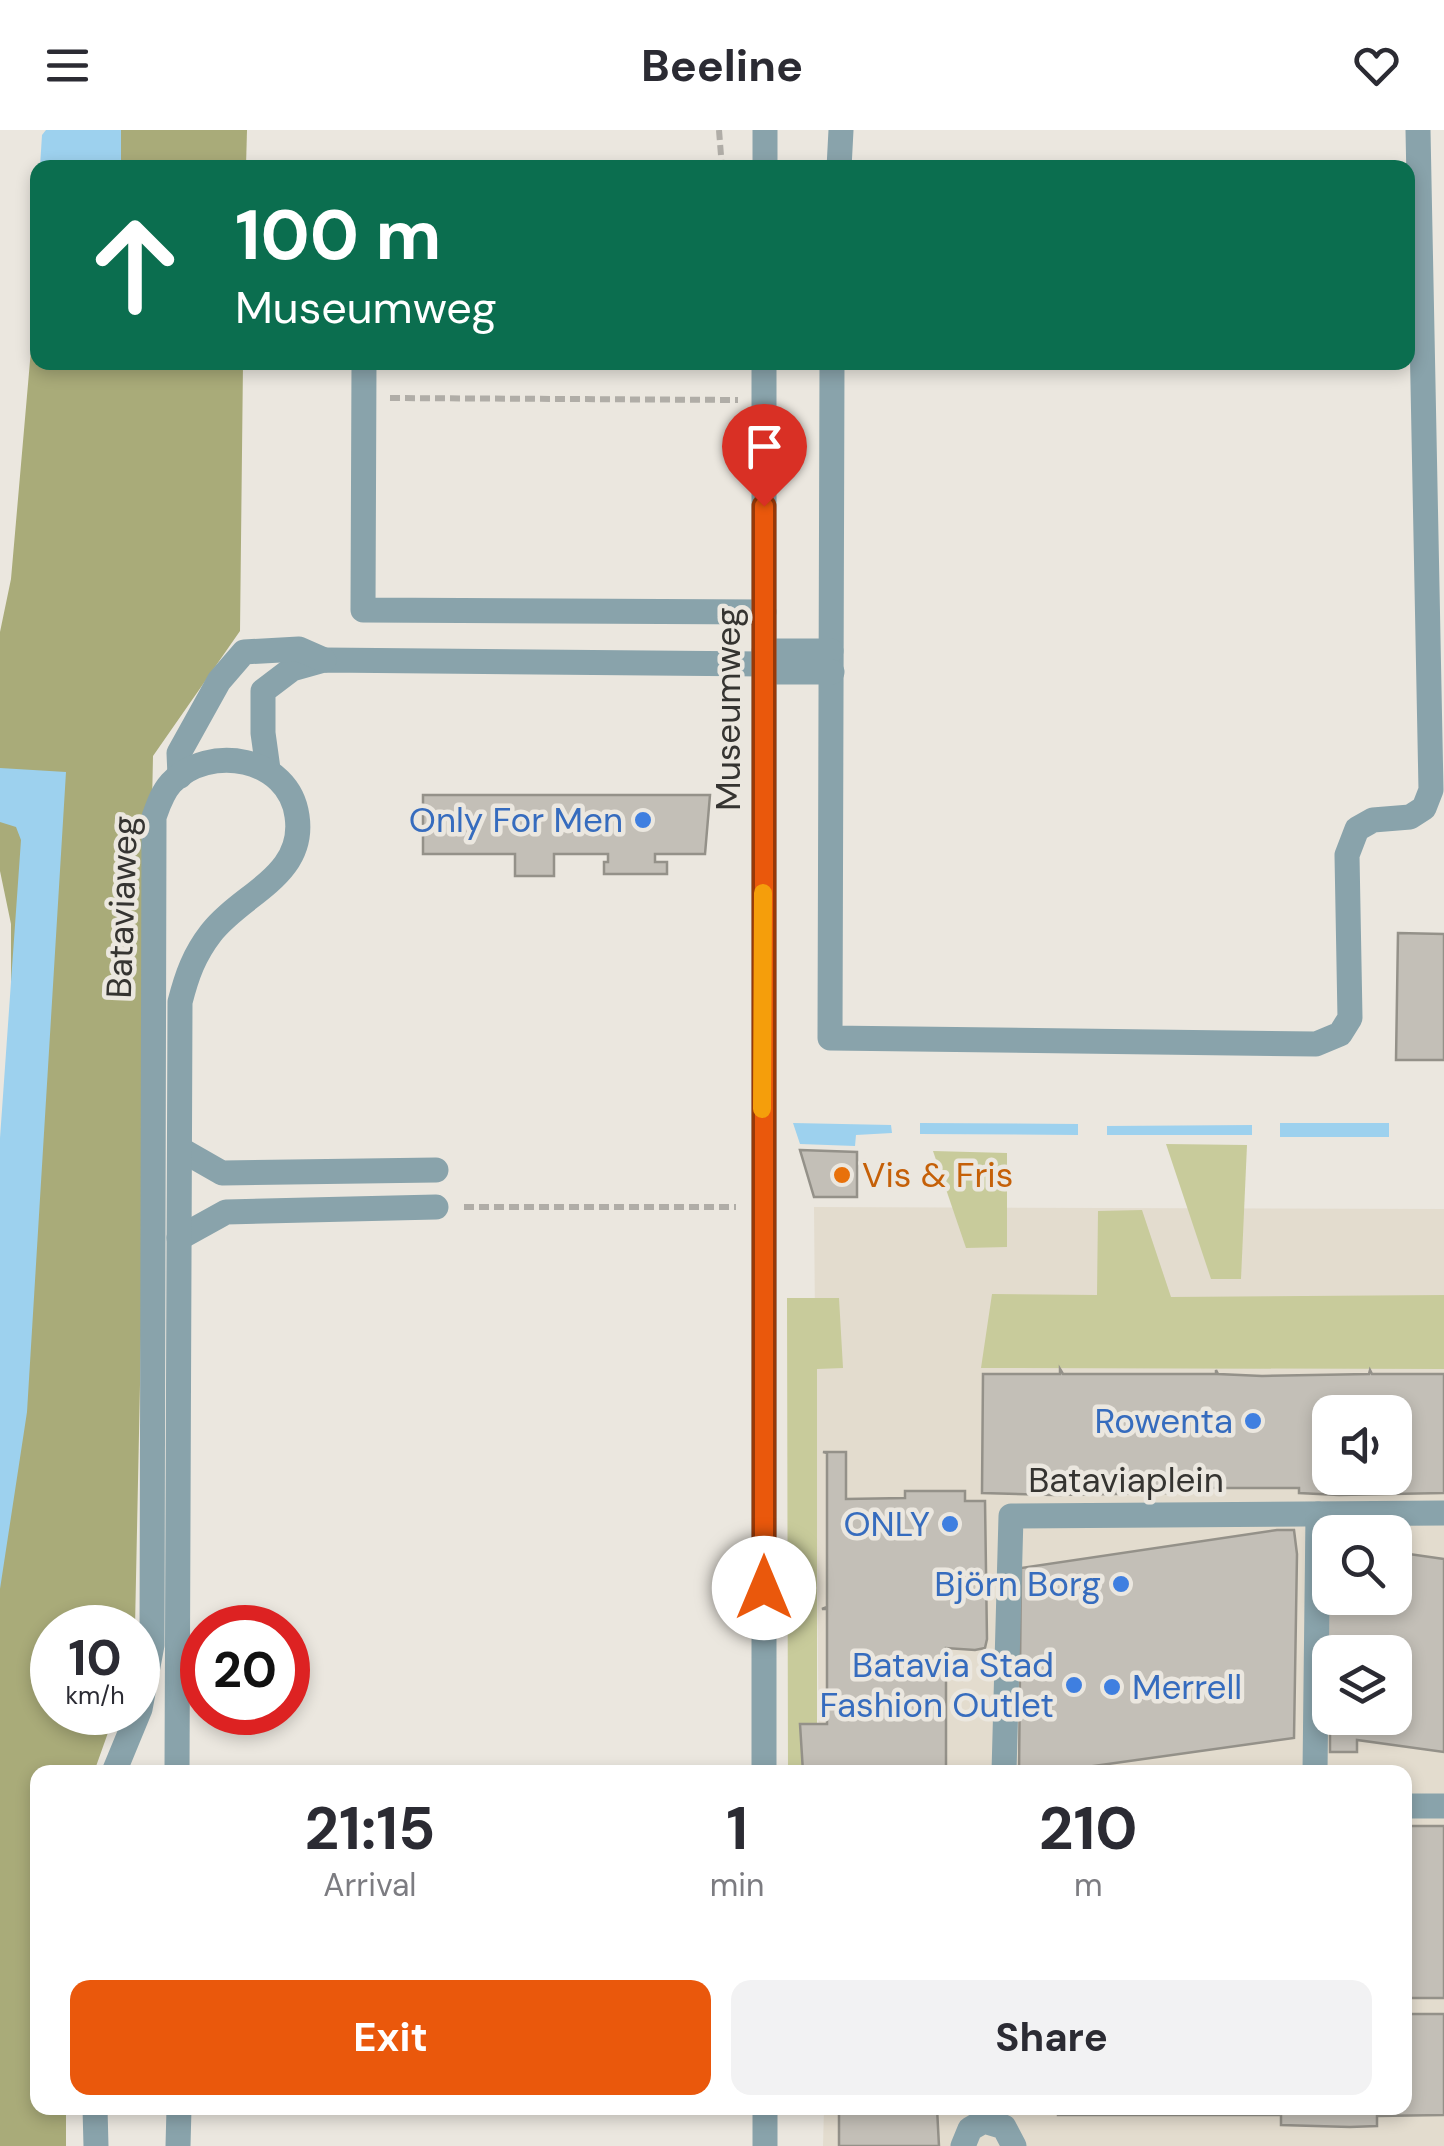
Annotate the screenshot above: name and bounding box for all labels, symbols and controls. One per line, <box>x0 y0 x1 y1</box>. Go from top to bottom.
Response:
text: Beeline <box>641 36 803 95</box>
icon: menu <box>40 38 95 93</box>
icon: heart <box>1349 38 1404 93</box>
text: 100 m <box>235 190 441 281</box>
icon: ahead <box>70 200 200 330</box>
text: Museumweg <box>235 278 497 337</box>
pin <box>722 404 807 507</box>
icon: arrive <box>737 419 792 474</box>
street label: Museumweg <box>705 607 751 811</box>
place label: Only For Men <box>409 797 623 843</box>
marker: Only For Men <box>632 809 654 831</box>
street label: Bataviaweg <box>96 815 148 999</box>
place label: Vis & Fris <box>862 1152 1013 1198</box>
marker: Vis & Fris <box>831 1164 853 1186</box>
map controls <box>1312 1395 1412 1735</box>
button: sound <box>1312 1395 1412 1495</box>
place label: Rowenta <box>1094 1398 1233 1444</box>
marker: Rowenta <box>1242 1410 1264 1432</box>
street label: Bataviaplein <box>1028 1457 1224 1503</box>
place label: ONLY <box>843 1501 930 1547</box>
marker: ONLY <box>939 1513 961 1535</box>
button: search <box>1312 1515 1412 1615</box>
position arrow <box>712 1536 816 1640</box>
place label: Björn Borg <box>934 1561 1101 1607</box>
marker: Björn Borg <box>1110 1573 1132 1595</box>
speed limit sign: 20 <box>180 1605 310 1735</box>
text: 10 <box>68 1625 122 1691</box>
button: layers <box>1312 1635 1412 1735</box>
place label: Batavia Stad Fashion Outlet <box>819 1642 1054 1728</box>
place label: Merrell <box>1132 1664 1242 1710</box>
marker: Batavia Stad Fashion Outlet <box>1063 1674 1085 1696</box>
marker: Merrell <box>1101 1676 1123 1698</box>
text: km/h <box>65 1679 125 1712</box>
text: 21:15 <box>304 1789 435 1868</box>
text: 1 <box>726 1789 748 1868</box>
text: 210 <box>1039 1789 1138 1868</box>
text: Arrival <box>323 1864 417 1906</box>
text: min <box>710 1864 764 1906</box>
text: m <box>1074 1864 1102 1906</box>
button: Exit <box>70 1980 711 2095</box>
button: Share <box>731 1980 1372 2095</box>

